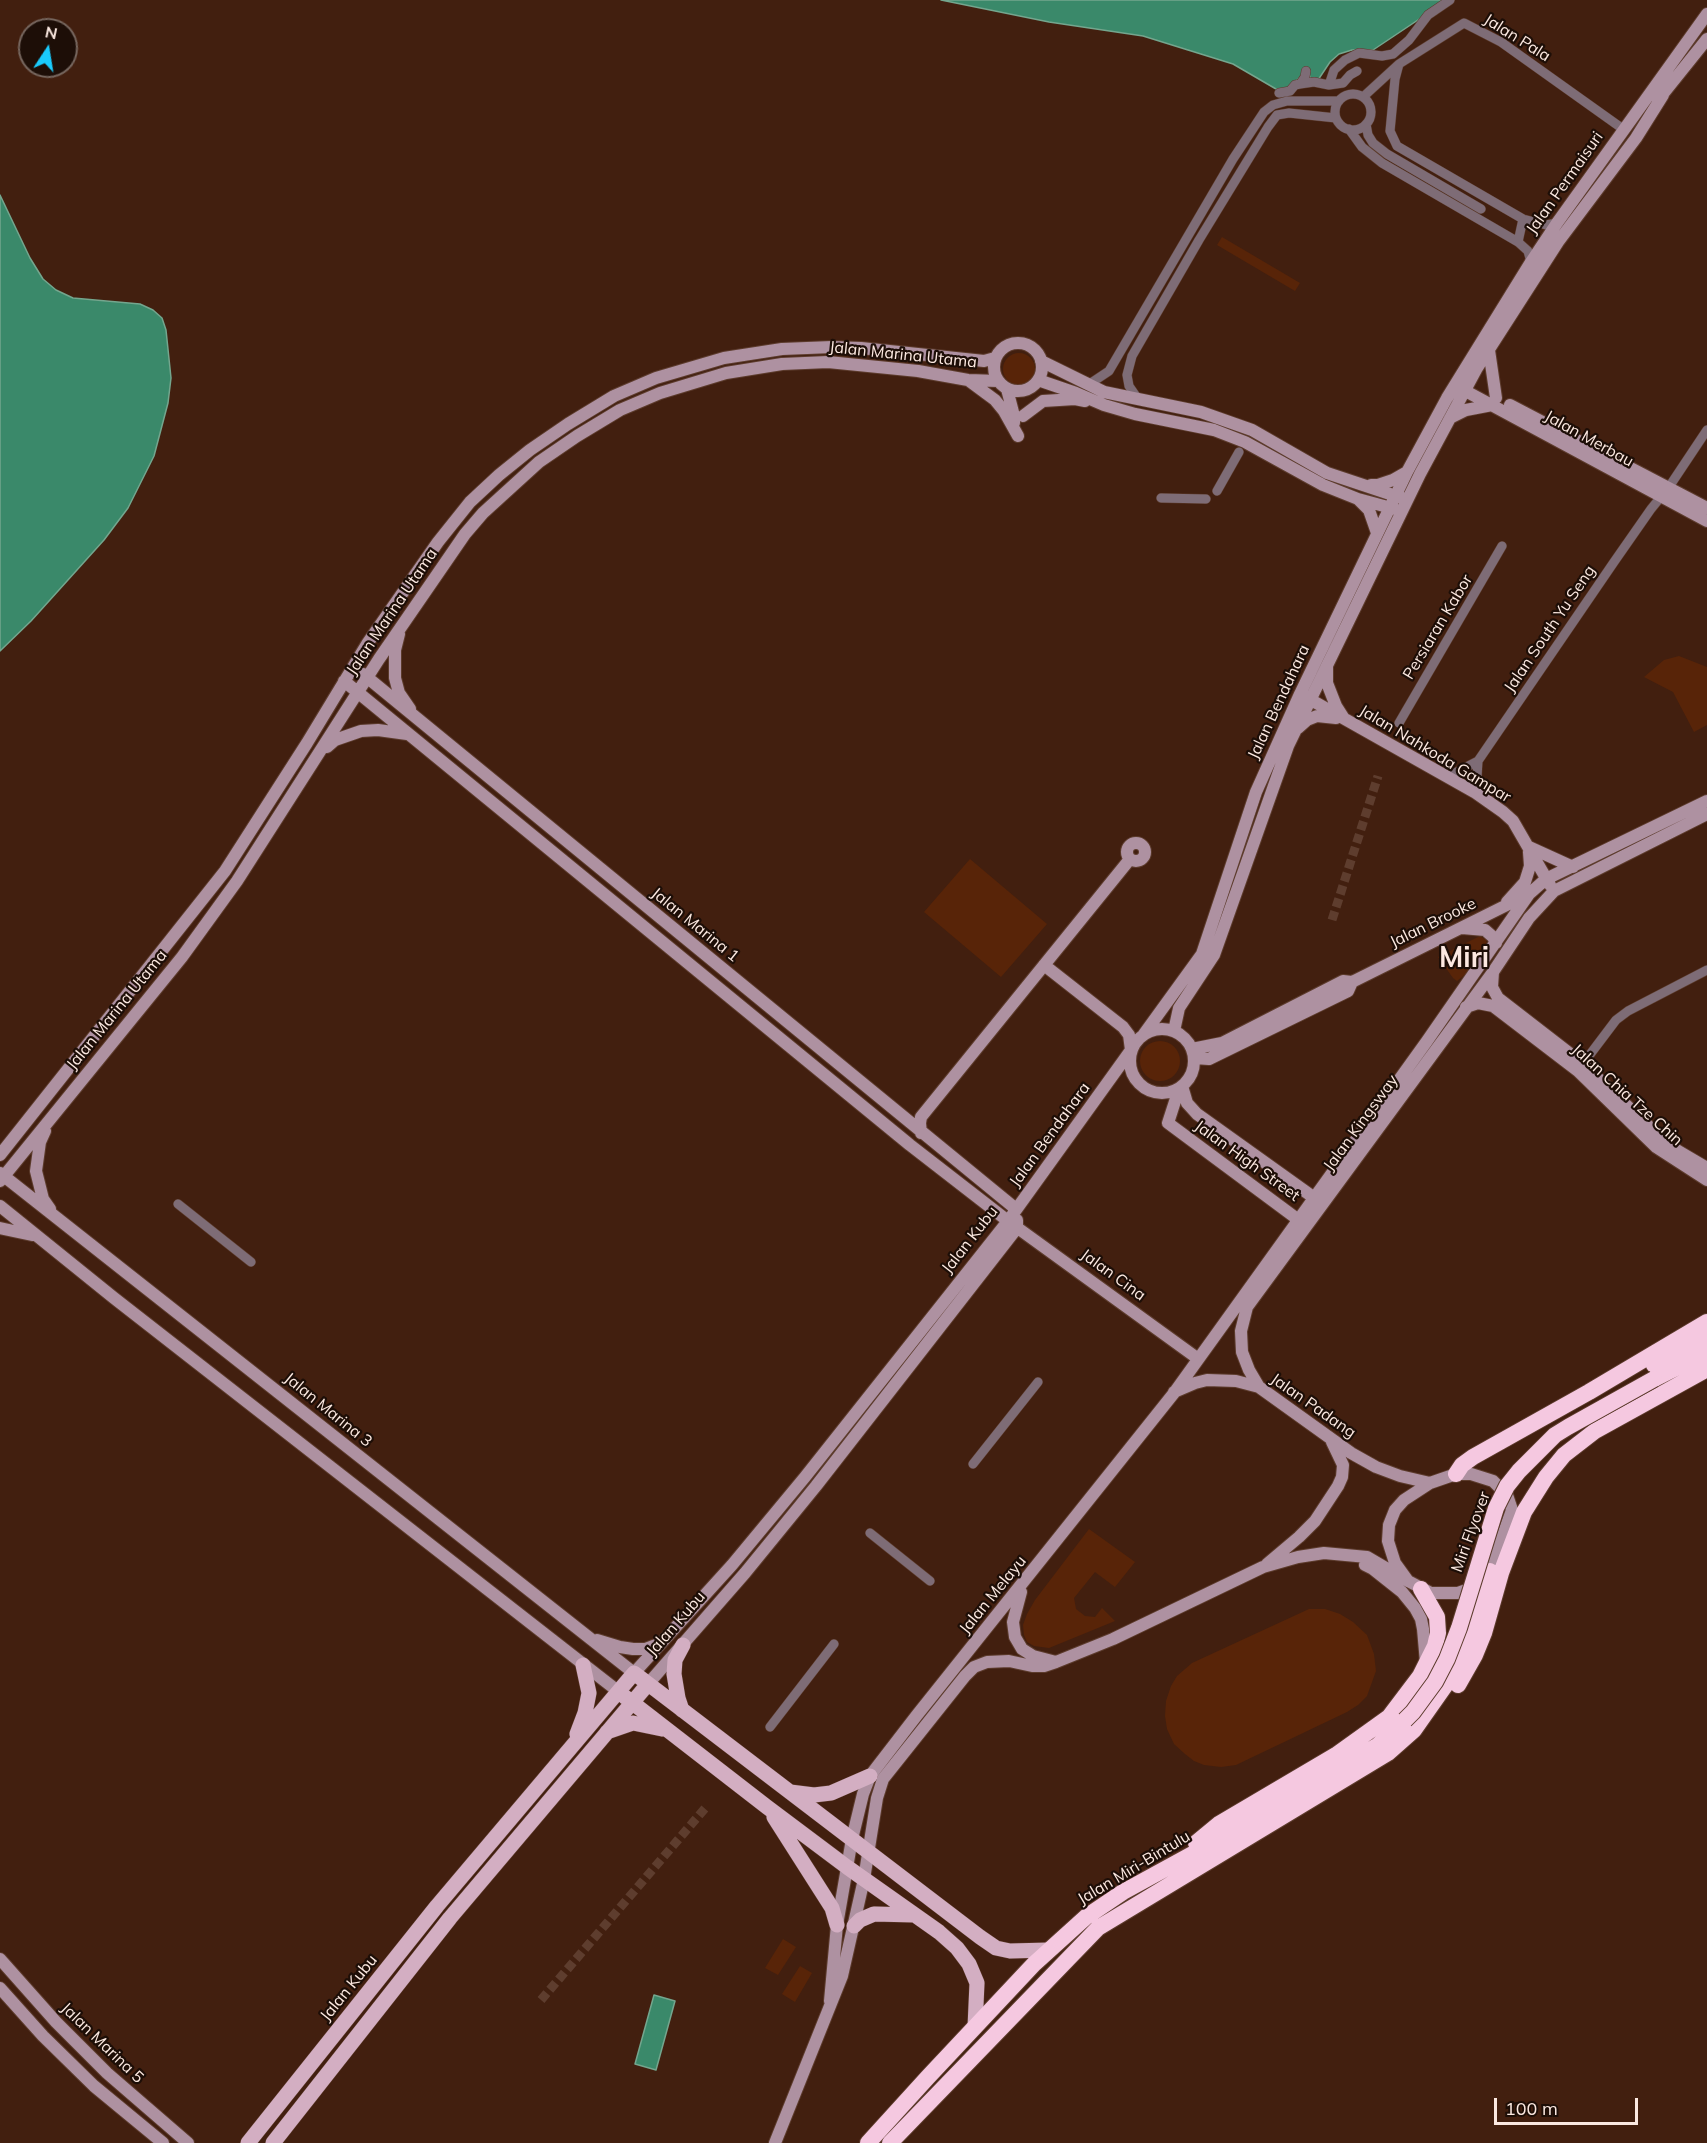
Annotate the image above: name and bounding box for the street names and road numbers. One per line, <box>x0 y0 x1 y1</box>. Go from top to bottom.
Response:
street label: Jalan Pala <box>1480 10 1554 66</box>
street label: Jalan Permaisuri <box>1523 128 1607 238</box>
street label: Jalan Marina Utama <box>828 338 978 372</box>
street label: Jalan Merbau <box>1541 407 1637 471</box>
street label: Jalan Marina Utama <box>343 545 441 679</box>
street label: Jalan South Yu Seng <box>1500 562 1600 696</box>
street label: Persiaran Kabor <box>1399 571 1477 683</box>
street label: Jalan Bendahara <box>1244 642 1314 762</box>
street label: Jalan Nahkoda Gampar <box>1356 701 1514 807</box>
street label: Jalan Marina 1 <box>647 884 743 966</box>
street label: Jalan Brooke <box>1387 894 1479 952</box>
street label: Jalan Marina Utama <box>63 946 171 1074</box>
street label: Jalan Chia Tze Chin <box>1568 1040 1686 1150</box>
street label: Jalan Kingsway <box>1320 1071 1402 1175</box>
street label: Jalan Bendahara <box>1006 1079 1094 1191</box>
street label: Jalan High Street <box>1191 1116 1303 1206</box>
street label: Jalan Kubu <box>938 1203 1002 1277</box>
street label: Jalan Cina <box>1077 1245 1149 1305</box>
street label: Jalan Marina 3 <box>280 1369 376 1451</box>
street label: Jalan Padang <box>1267 1370 1359 1442</box>
street label: Miri Flyover <box>1448 1489 1494 1575</box>
street label: Jalan Melayu <box>956 1552 1030 1638</box>
street label: Jalan Kubu <box>643 1588 709 1660</box>
street label: Jalan Miri-Bintulu <box>1074 1827 1194 1909</box>
street label: Jalan Kubu <box>316 1951 382 2025</box>
street label: Jalan Marina 5 <box>57 1999 147 2087</box>

